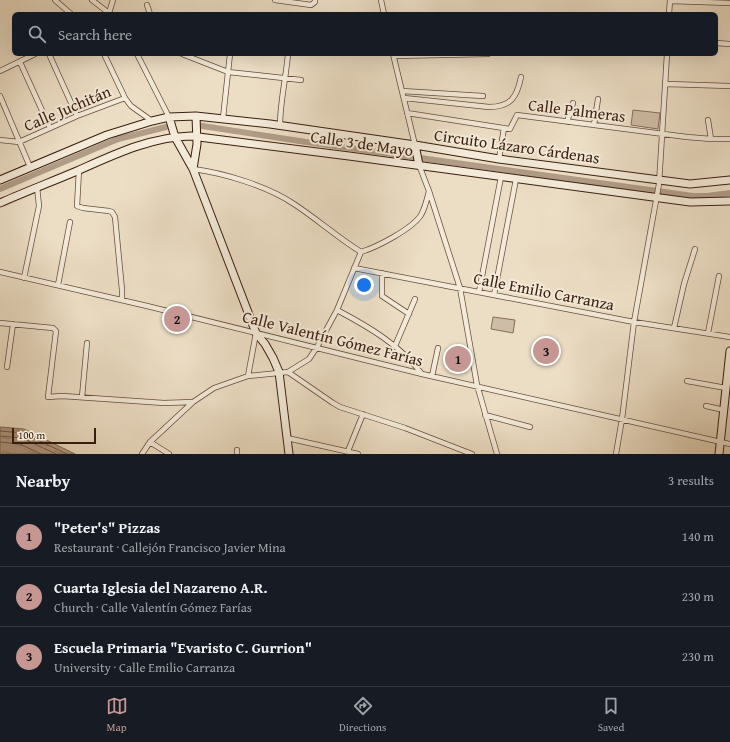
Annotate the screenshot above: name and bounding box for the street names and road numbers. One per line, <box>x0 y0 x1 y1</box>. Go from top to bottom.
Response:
street label: Calle Juchitán <box>20 79 114 137</box>
street label: Calle Palmeras <box>527 92 627 128</box>
street label: Circuito Lázaro Cárdenas <box>433 123 601 169</box>
street label: Calle 3 de Mayo <box>309 124 415 162</box>
street label: Calle Emilio Carranza <box>472 266 617 317</box>
street label: Calle Valentín Gómez Farías <box>240 304 426 372</box>

